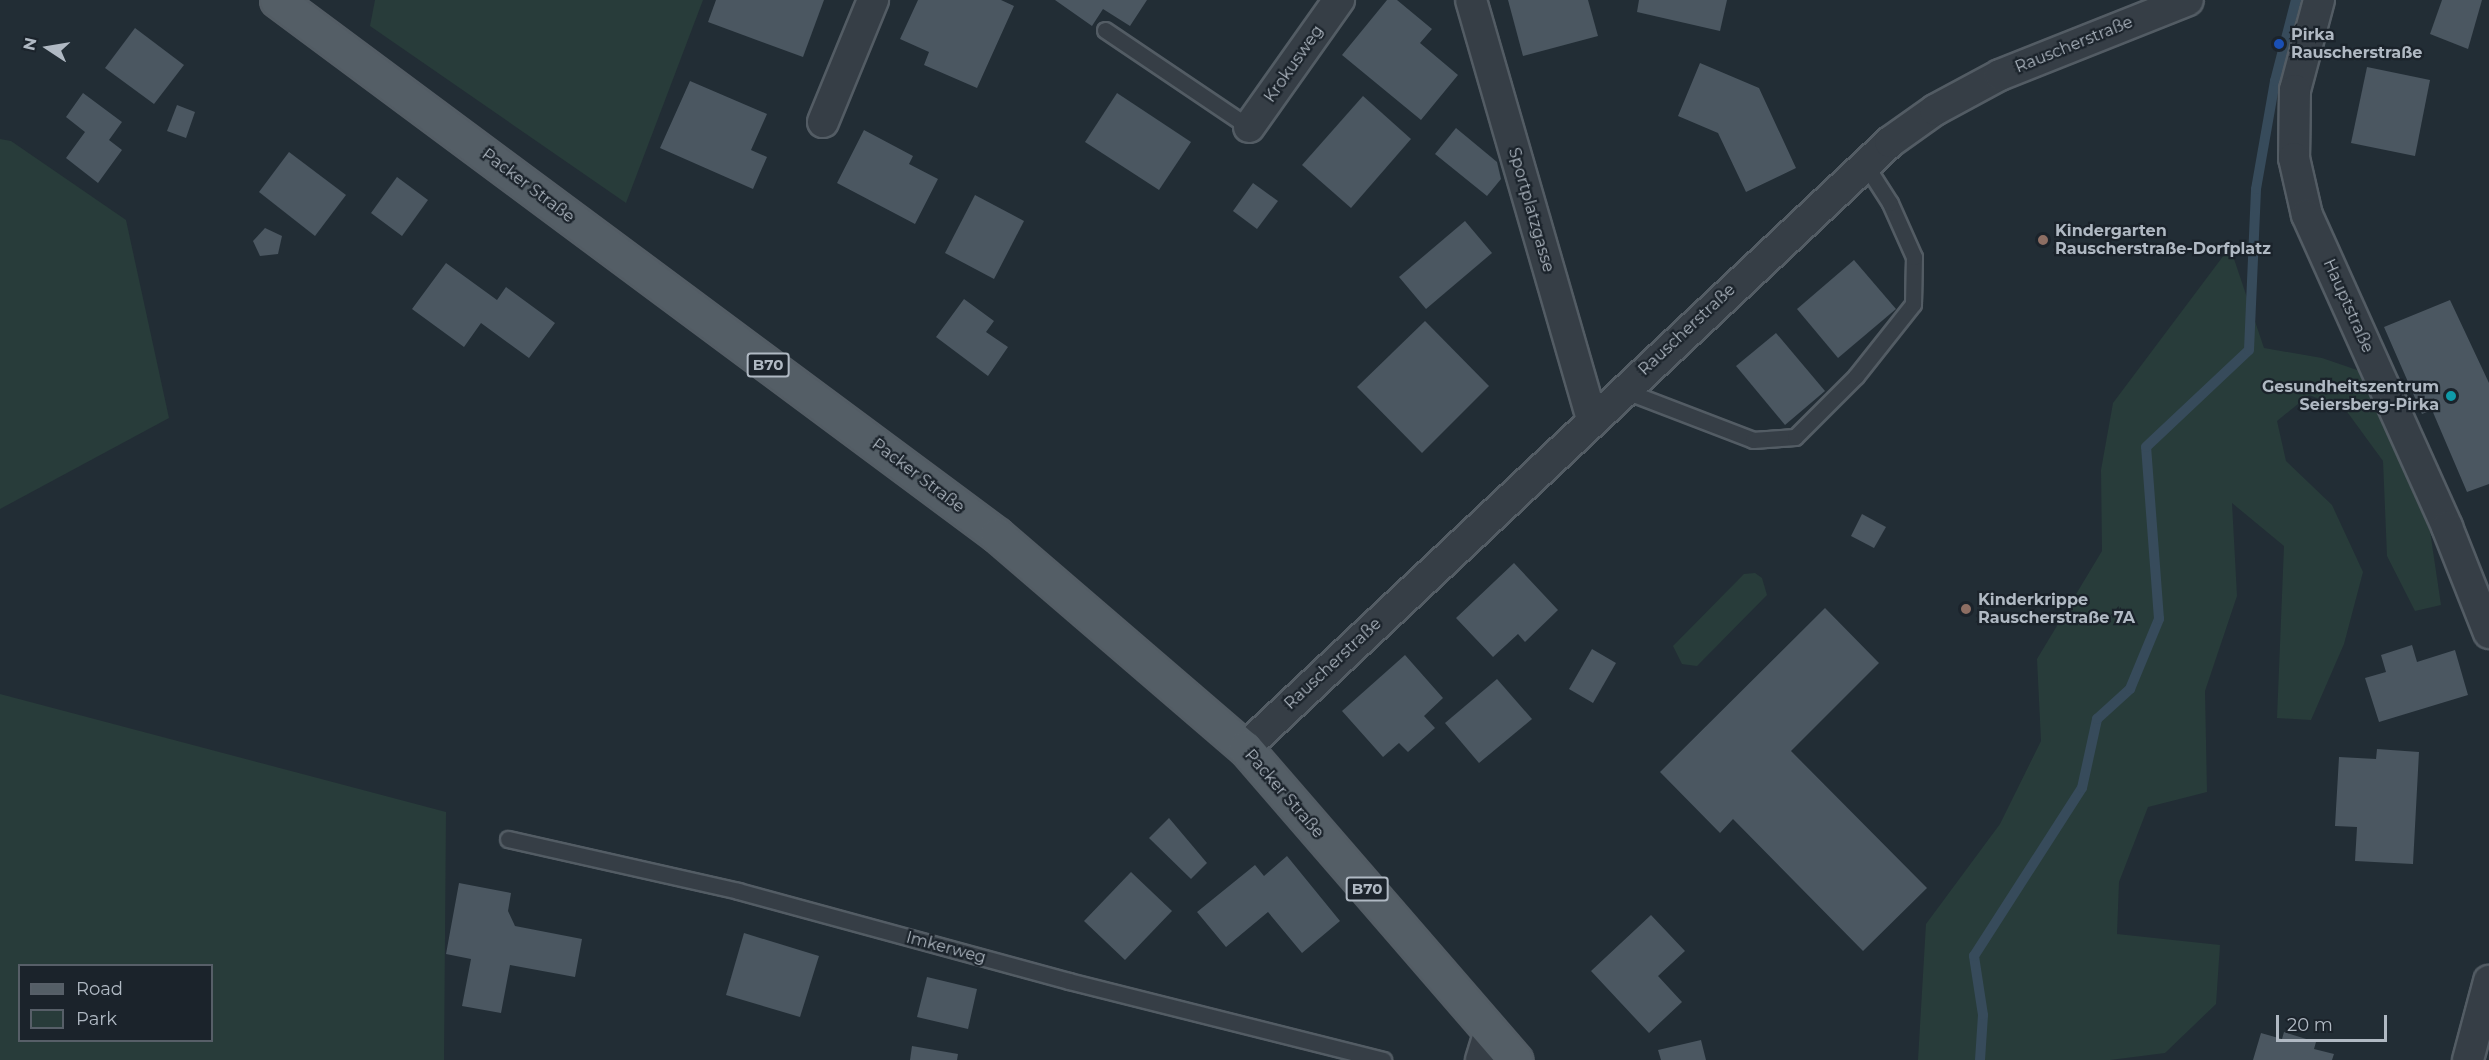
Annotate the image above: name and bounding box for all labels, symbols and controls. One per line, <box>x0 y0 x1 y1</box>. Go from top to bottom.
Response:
street label: Rauscherstraße <box>2012 13 2136 77</box>
north arrow <box>18 18 78 78</box>
street label: Krokusweg <box>1260 22 1328 106</box>
place label: Pirka Rauscherstraße <box>2291 25 2422 63</box>
text: N <box>19 36 41 52</box>
marker: Pirka Rauscherstraße <box>2272 37 2286 51</box>
street label: Packer Straße <box>478 145 578 227</box>
street label: Sportplatzgasse <box>1504 146 1558 274</box>
place label: Kindergarten Rauscherstraße-Dorfplatz <box>2055 221 2271 259</box>
marker: Kindergarten Rauscherstraße-Dorfplatz <box>2036 233 2050 247</box>
street label: Hauptstraße <box>2319 256 2377 356</box>
street label: Rauscherstraße <box>1635 280 1739 380</box>
road number: B70 <box>746 353 790 377</box>
place label: Gesundheitszentrum Seiersberg-Pirka <box>2262 377 2439 415</box>
marker: Gesundheitszentrum Seiersberg-Pirka <box>2444 389 2458 403</box>
street label: Packer Straße <box>868 435 968 517</box>
place label: Kinderkrippe Rauscherstraße 7A <box>1978 590 2135 628</box>
marker: Kinderkrippe Rauscherstraße 7A <box>1959 602 1973 616</box>
street label: Rauscherstraße <box>1281 614 1385 714</box>
street label: Packer Straße <box>1240 746 1328 842</box>
road number: B70 <box>1344 877 1390 901</box>
street label: Imkerweg <box>904 928 988 968</box>
legend <box>18 964 213 1042</box>
text: Road <box>76 978 123 1000</box>
scale bar <box>2279 1003 2390 1041</box>
text: Park <box>76 1008 117 1030</box>
text: 20 m <box>2287 1014 2333 1036</box>

